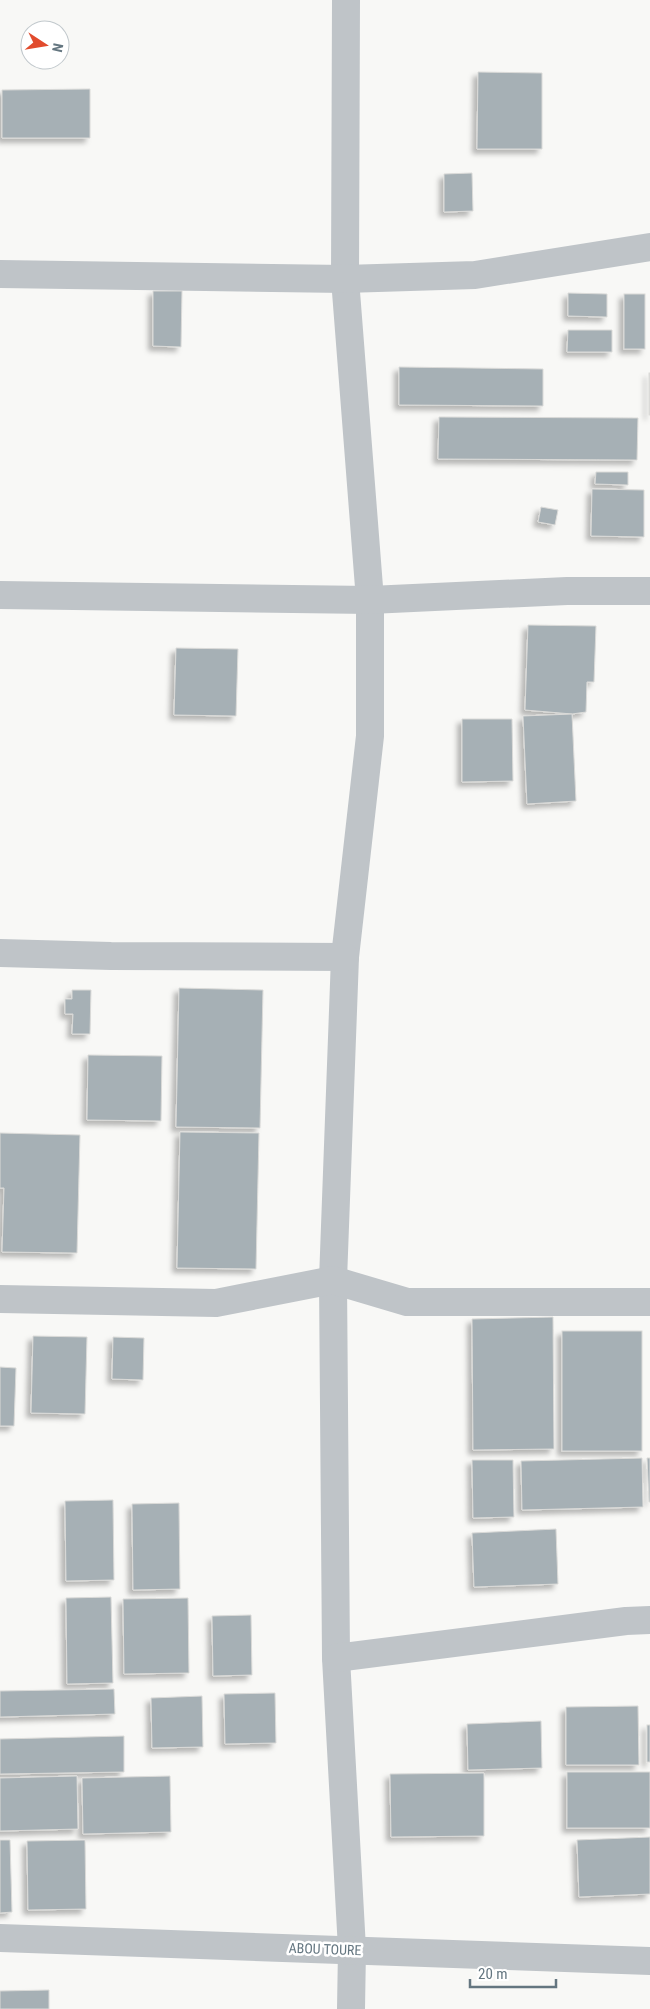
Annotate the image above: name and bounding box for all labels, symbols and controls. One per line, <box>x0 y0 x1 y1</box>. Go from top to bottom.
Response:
north arrow <box>20 20 70 70</box>
text: N <box>49 42 66 54</box>
street label: ABOU TOURE <box>288 1940 362 1958</box>
scale bar <box>470 1956 556 1988</box>
text: 20 m <box>478 1965 508 1983</box>

